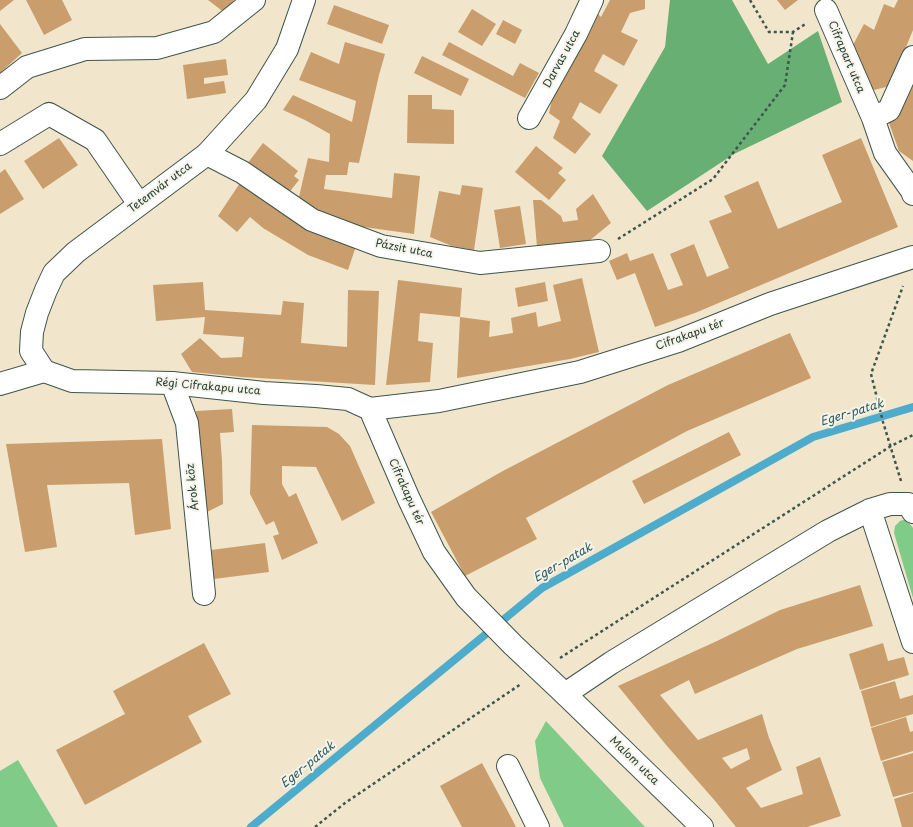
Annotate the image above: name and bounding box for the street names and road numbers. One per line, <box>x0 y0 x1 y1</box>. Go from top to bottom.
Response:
street label: Cifrapart utca <box>825 19 867 95</box>
street label: Darvas utca <box>541 28 583 90</box>
street label: Tetemvár utca <box>126 160 194 216</box>
street label: Pázsit utca <box>374 237 434 261</box>
street label: Cifrakapu tér <box>654 317 726 353</box>
street label: Régi Cifrakapu utca <box>155 376 261 398</box>
street label: Cifrakapu tér <box>385 457 427 527</box>
street label: Árok köz <box>184 463 202 511</box>
street label: Malom utca <box>607 734 661 788</box>

